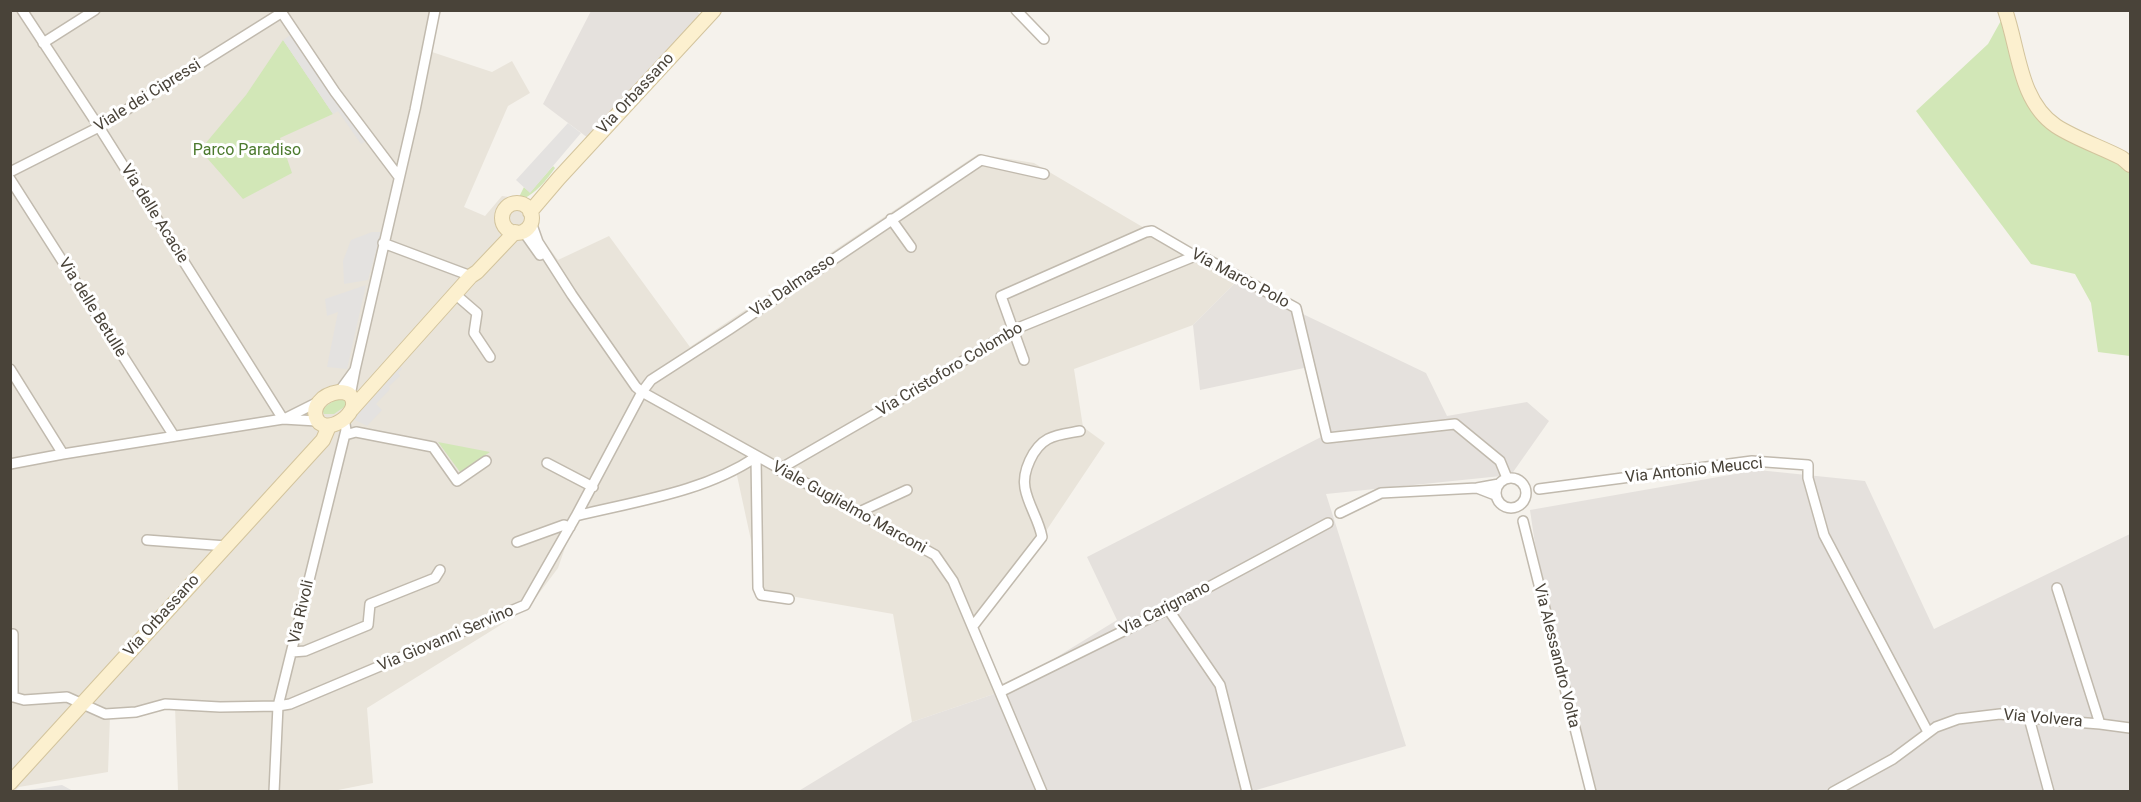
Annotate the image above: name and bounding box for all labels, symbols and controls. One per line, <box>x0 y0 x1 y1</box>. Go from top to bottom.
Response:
street label: Via Orbassano <box>593 49 679 139</box>
street label: Viale dei Cipressi <box>91 56 205 136</box>
park label: Parco Paradiso <box>193 141 301 161</box>
street label: Via delle Acacie <box>116 161 192 267</box>
street label: Via Marco Polo <box>1188 245 1292 313</box>
street label: Via Dalmasso <box>747 251 839 321</box>
street label: Via delle Betulle <box>54 255 130 361</box>
street label: Via Cristoforo Colombo <box>874 319 1026 421</box>
street label: Via Antonio Meucci <box>1624 454 1764 488</box>
street label: Viale Guglielmo Marconi <box>769 458 929 558</box>
street label: Via Orbassano <box>120 571 204 661</box>
street label: Via Rivoli <box>285 578 319 646</box>
street label: Via Carignano <box>1116 578 1214 640</box>
street label: Via Alessandro Volta <box>1529 582 1583 730</box>
street label: Via Giovanni Servino <box>375 602 517 676</box>
street label: Via Volvera <box>2003 706 2083 732</box>

